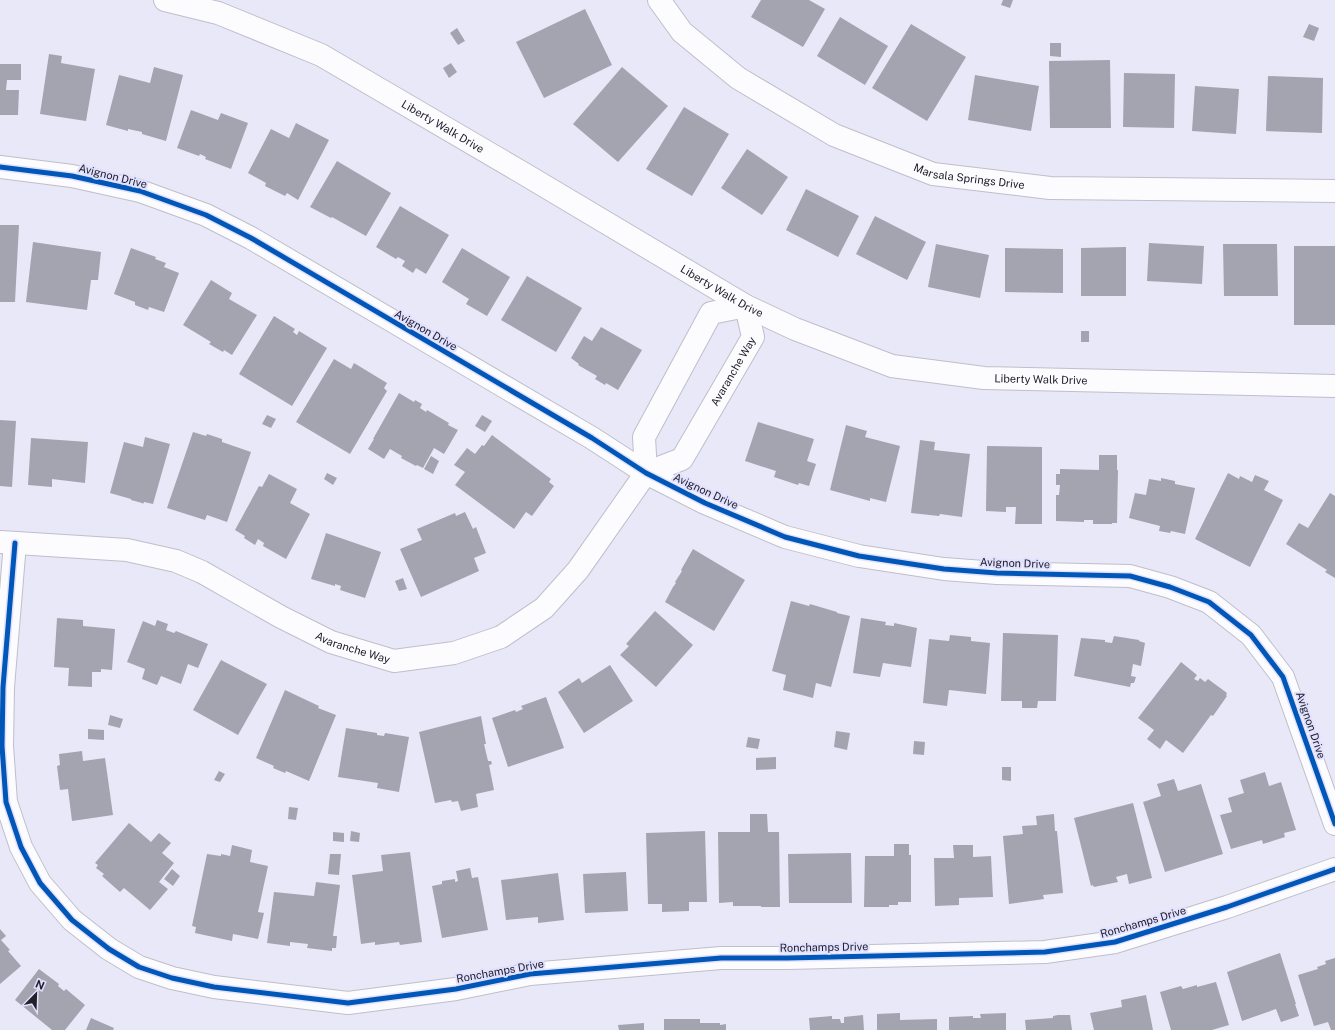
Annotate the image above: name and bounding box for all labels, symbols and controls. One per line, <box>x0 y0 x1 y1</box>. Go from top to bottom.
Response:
street label: Liberty Walk Drive <box>400 98 486 155</box>
street label: Marsala Springs Drive <box>912 161 1025 191</box>
street label: Avignon Drive <box>78 162 148 190</box>
street label: Liberty Walk Drive <box>678 262 765 319</box>
street label: Avignon Drive <box>393 307 459 353</box>
street label: Avaranche Way <box>708 334 758 408</box>
street label: Liberty Walk Drive <box>994 372 1088 386</box>
street label: Avignon Drive <box>672 471 740 511</box>
street label: Avignon Drive <box>980 556 1050 570</box>
street label: Avaranche Way <box>314 629 392 666</box>
street label: Avignon Drive <box>1294 690 1328 760</box>
street label: Ronchamps Drive <box>1099 904 1187 940</box>
street label: Ronchamps Drive <box>780 940 868 954</box>
street label: Ronchamps Drive <box>455 957 545 985</box>
north arrow <box>16 974 56 1014</box>
text: N <box>34 978 46 992</box>

